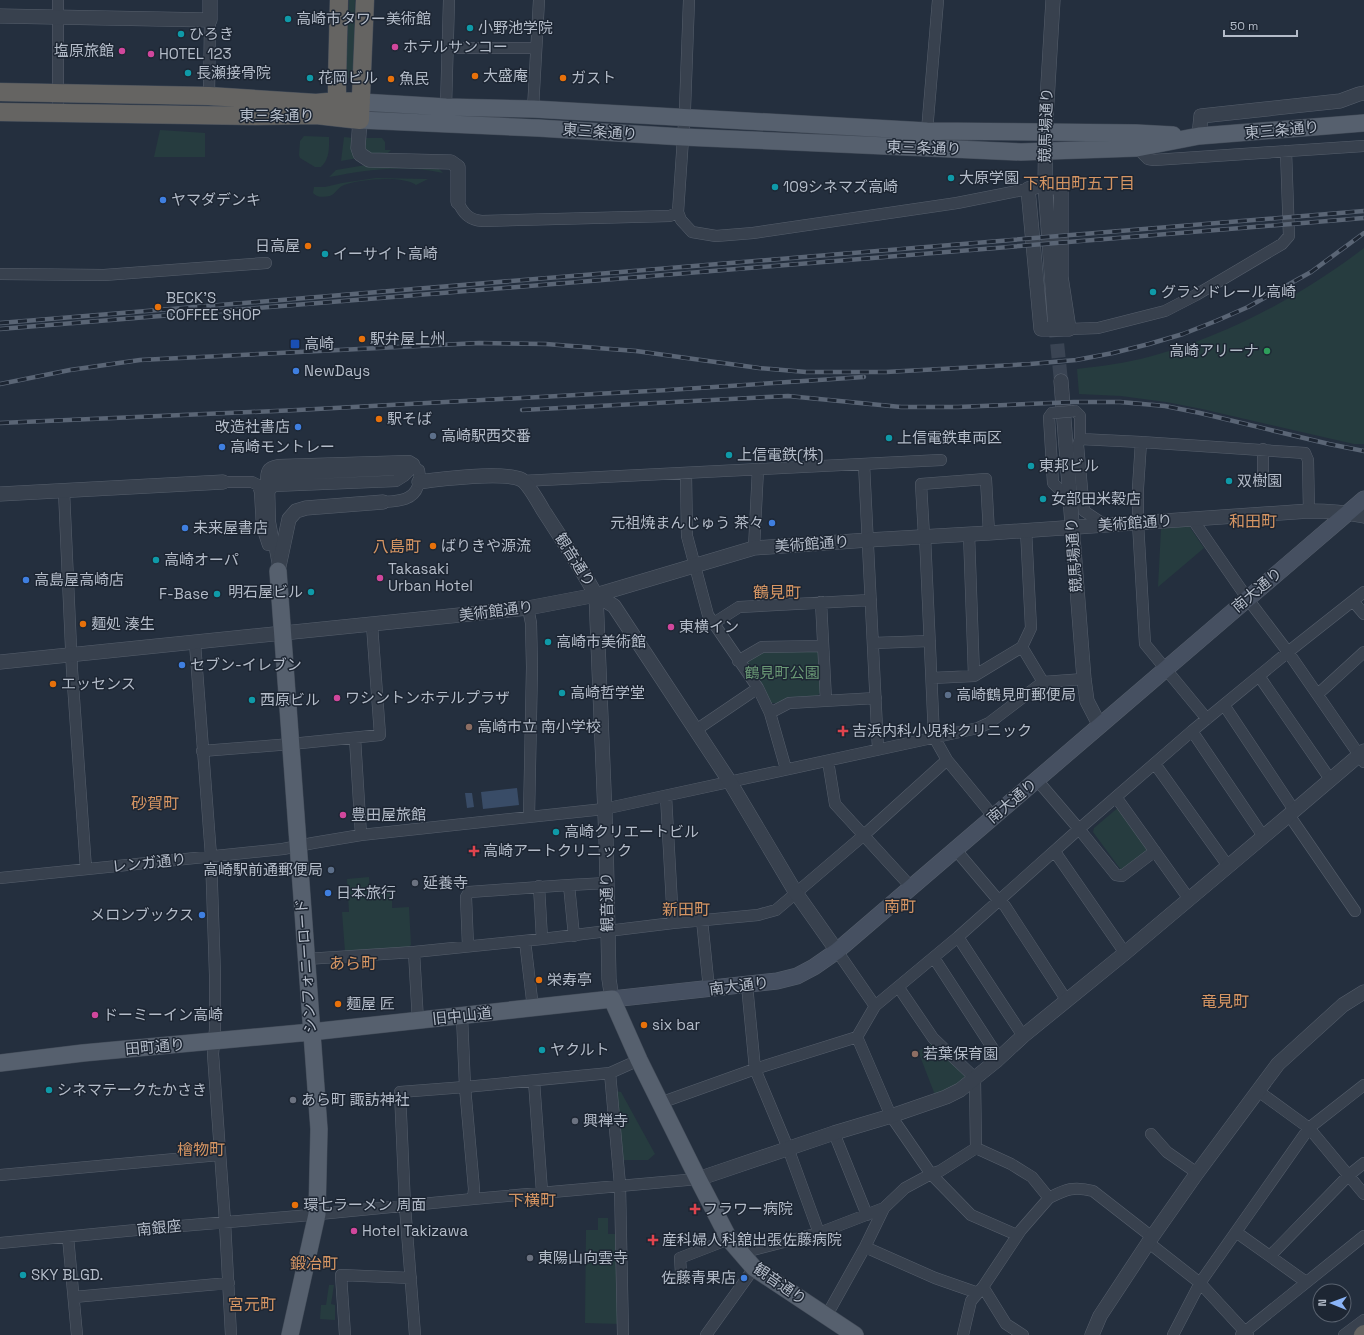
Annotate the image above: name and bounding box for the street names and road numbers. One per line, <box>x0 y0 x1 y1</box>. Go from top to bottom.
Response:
street label: 競馬場通り <box>1035 87 1056 163</box>
street label: 東三条通り <box>239 106 315 125</box>
street label: 東三条通り <box>1244 117 1320 142</box>
street label: 東三条通り <box>562 119 638 144</box>
street label: 東三条通り <box>886 137 962 158</box>
street label: 美術館通り <box>1097 510 1173 535</box>
street label: 競馬場通り <box>1061 517 1086 593</box>
street label: 観音通り <box>551 529 599 590</box>
street label: 美術館通り <box>774 531 850 556</box>
street label: 南大通り <box>1228 563 1286 616</box>
street label: 美術館通り <box>458 597 534 625</box>
street label: 南大通り <box>983 774 1041 827</box>
street label: レンガ通り <box>111 849 187 876</box>
street label: 観音通り <box>596 872 617 932</box>
street label: シンフォニーロード <box>291 898 320 1034</box>
street label: 南大通り <box>708 972 770 999</box>
street label: 旧中山道 <box>431 1003 493 1028</box>
street label: 田町通り <box>124 1034 186 1059</box>
street label: 南銀座 <box>136 1216 182 1239</box>
street label: 観音通り <box>750 1259 810 1309</box>

